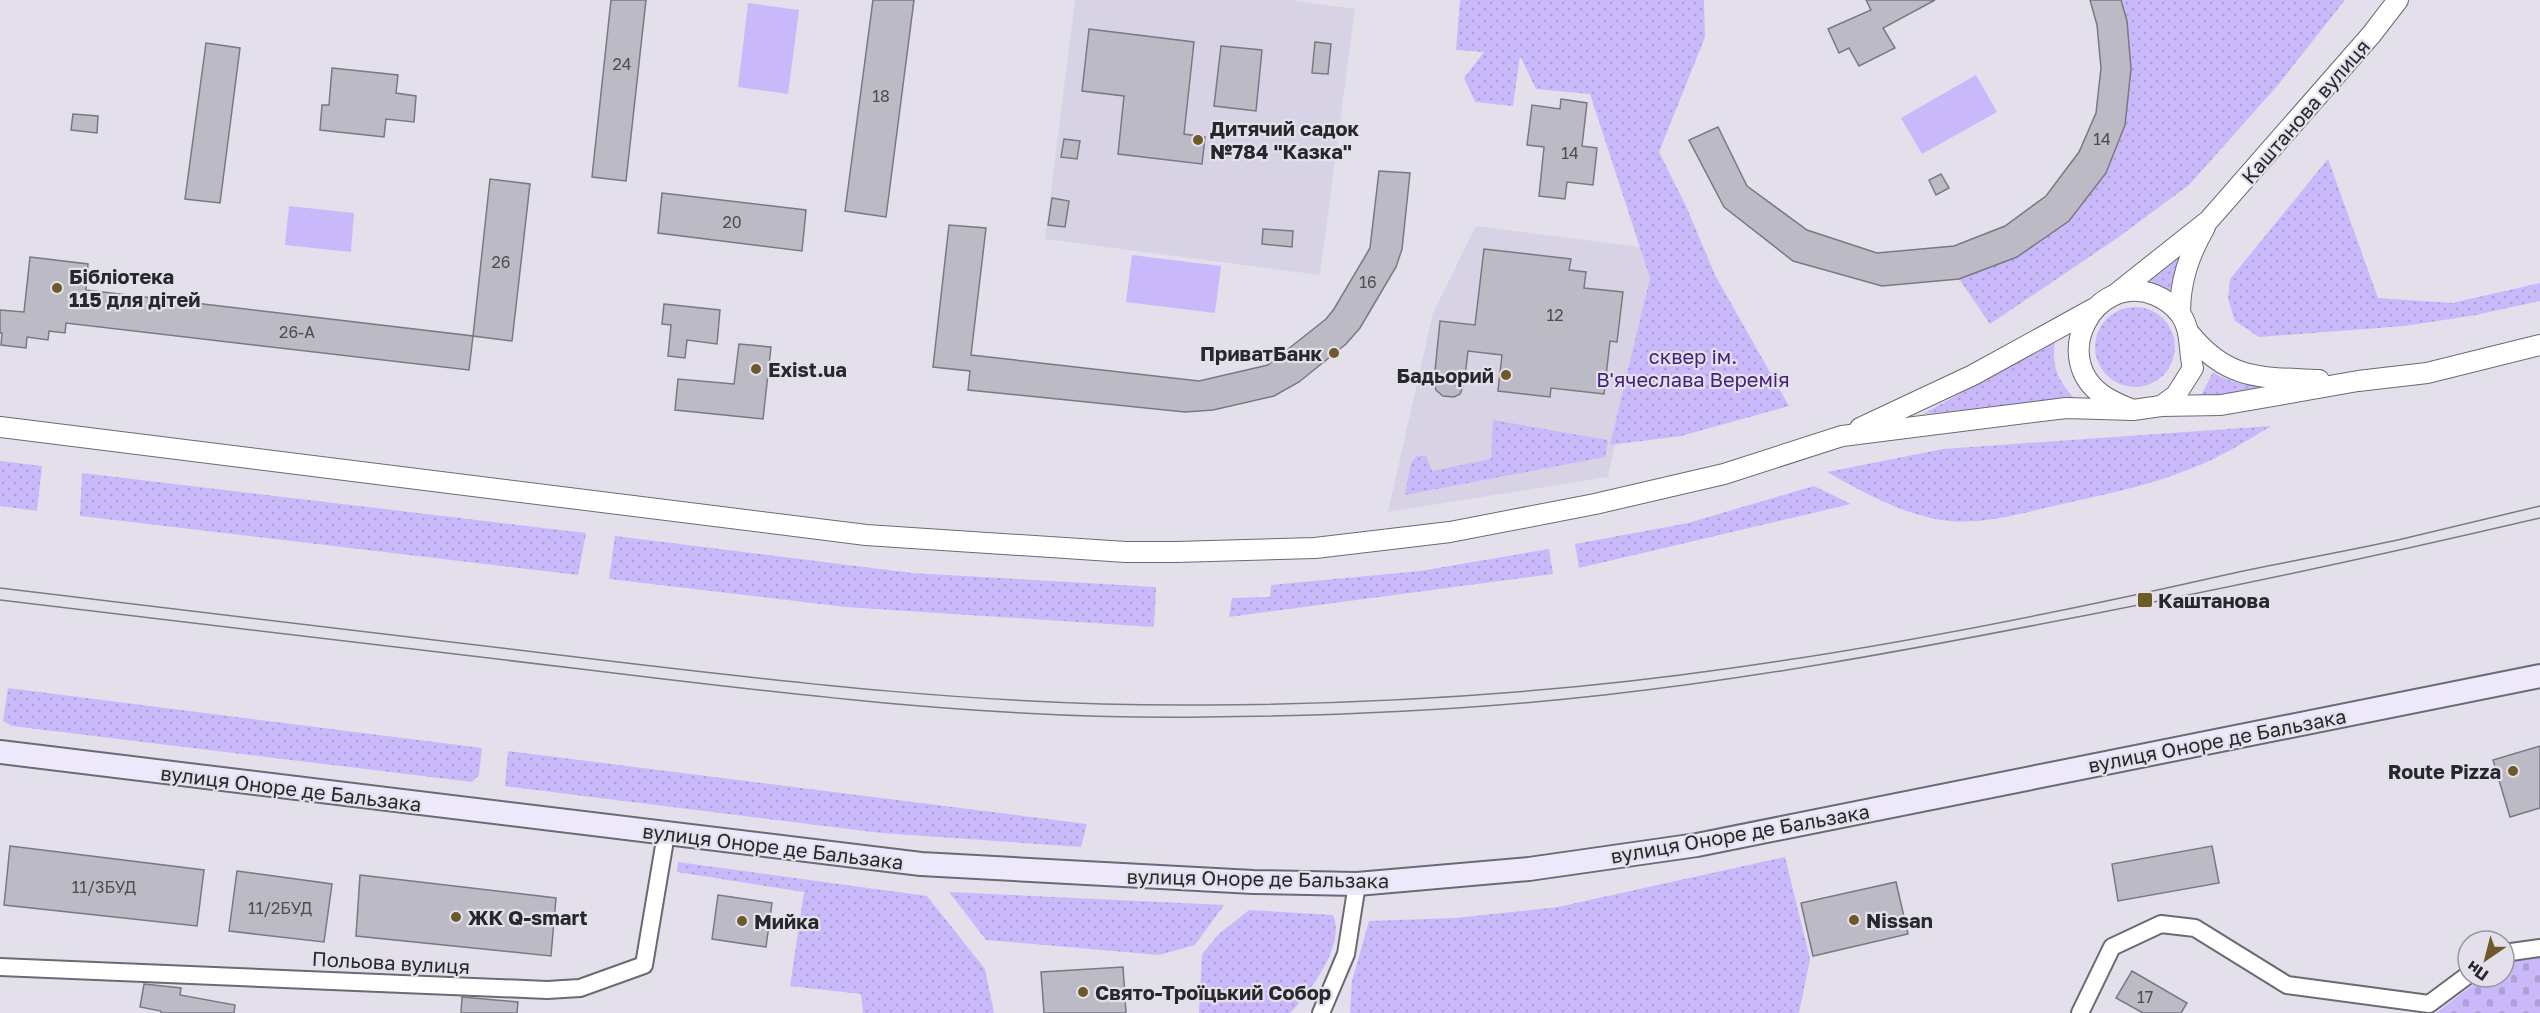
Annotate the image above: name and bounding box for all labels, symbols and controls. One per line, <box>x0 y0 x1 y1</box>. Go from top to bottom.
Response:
street label: Каштанова вулиця <box>2236 34 2374 188</box>
house number: 24 <box>612 54 632 74</box>
house number: 18 <box>872 86 890 106</box>
place label: Дитячий садок №784 "Казка" <box>1210 116 1360 163</box>
house number: 14 <box>2093 129 2111 149</box>
marker: Дитячий садок №784 "Казка" <box>1191 133 1205 147</box>
house number: 14 <box>1561 143 1579 163</box>
house number: 20 <box>722 212 742 232</box>
house number: 26 <box>492 252 510 272</box>
place label: Бібліотека 115 для дітей <box>69 264 201 311</box>
house number: 16 <box>1359 272 1377 292</box>
marker: Бібліотека 115 для дітей <box>50 281 64 295</box>
house number: 12 <box>1546 305 1564 325</box>
house number: 26-А <box>279 322 315 342</box>
place label: ПриватБанк <box>1200 341 1322 365</box>
park label: сквер ім. В'ячеслава Веремія <box>1596 344 1790 391</box>
marker: ПриватБанк <box>1327 346 1341 360</box>
place label: Exist.ua <box>768 357 847 381</box>
marker: Exist.ua <box>749 362 763 376</box>
place label: Бадьорий <box>1396 363 1494 387</box>
marker: Бадьорий <box>1499 368 1513 382</box>
place label: Каштанова <box>2158 588 2270 612</box>
marker: Каштанова <box>2136 591 2154 609</box>
street label: вулиця Оноре де Бальзака <box>2086 703 2348 777</box>
place label: Route Pizza <box>2388 759 2501 783</box>
street label: вулиця Оноре де Бальзака <box>159 760 423 816</box>
marker: Route Pizza <box>2506 764 2520 778</box>
street label: вулиця Оноре де Бальзака <box>1609 798 1871 868</box>
street label: вулиця Оноре де Бальзака <box>641 818 905 874</box>
street label: вулиця Оноре де Бальзака <box>1127 864 1389 892</box>
house number: 11/3БУД <box>72 877 136 897</box>
house number: 11/2БУД <box>248 898 312 918</box>
place label: ЖК Q-smart <box>468 905 588 929</box>
place label: Nissan <box>1866 908 1933 932</box>
place label: Мийка <box>754 909 819 933</box>
marker: ЖК Q-smart <box>449 910 463 924</box>
marker: Nissan <box>1847 913 1861 927</box>
marker: Мийка <box>735 914 749 928</box>
north arrow <box>2456 929 2516 989</box>
street label: Польова вулиця <box>311 946 471 978</box>
text: Пн <box>2463 957 2492 986</box>
place label: Свято-Троїцький Собор <box>1095 980 1331 1004</box>
marker: Свято-Троїцький Собор <box>1076 985 1090 999</box>
house number: 17 <box>2137 987 2153 1007</box>

